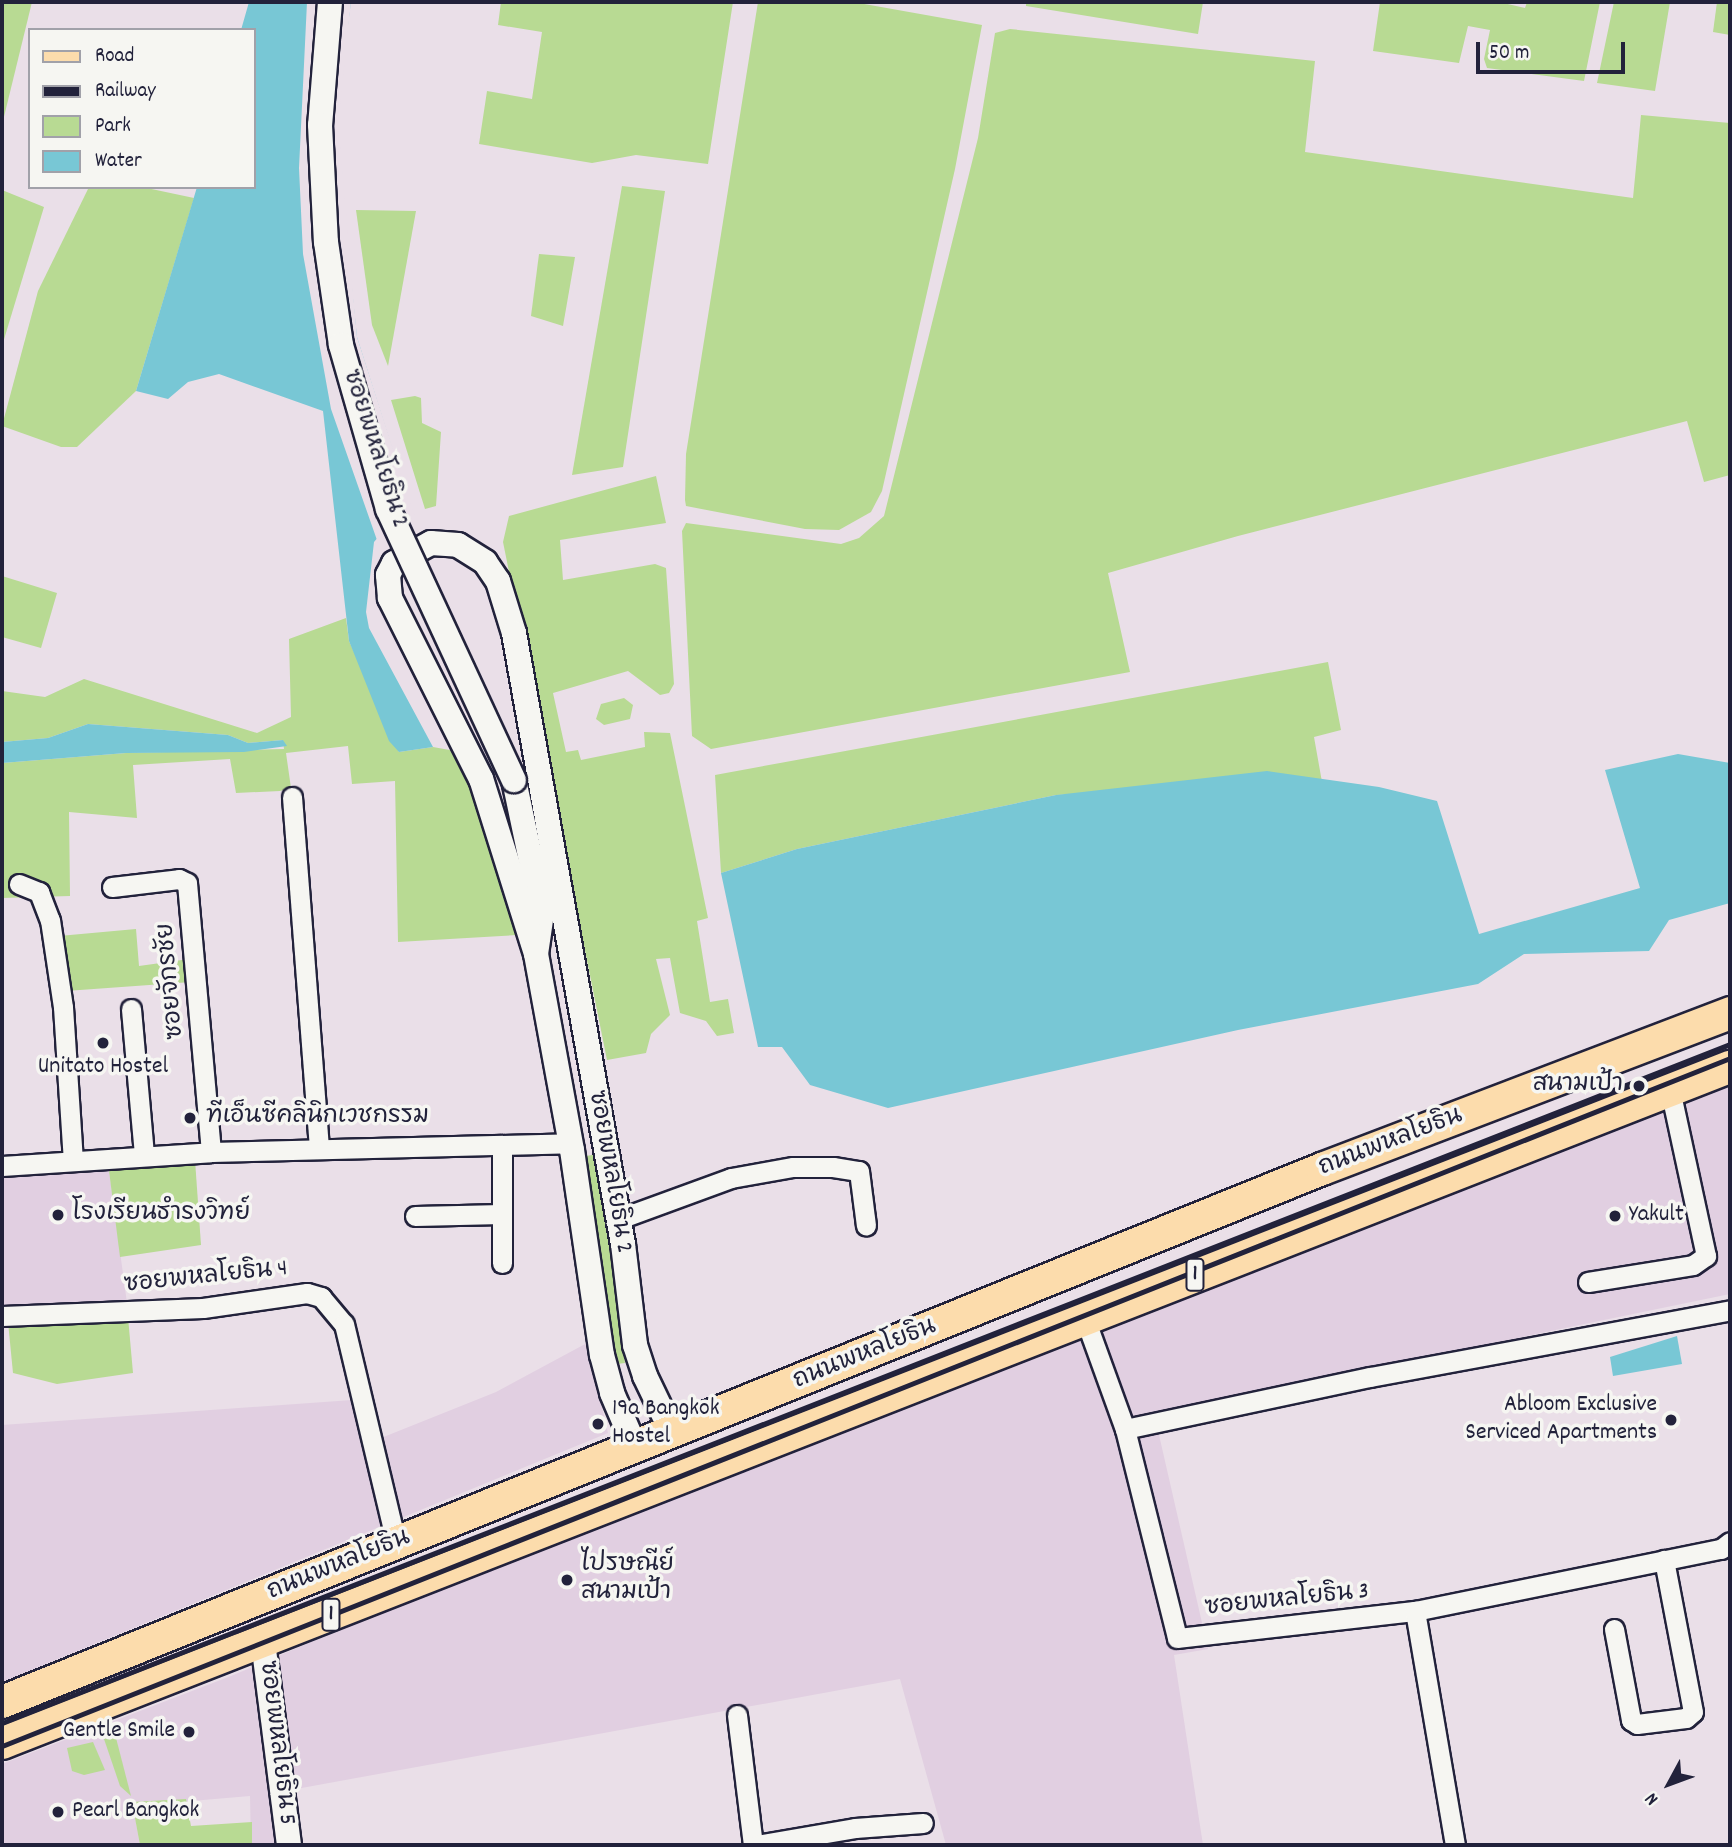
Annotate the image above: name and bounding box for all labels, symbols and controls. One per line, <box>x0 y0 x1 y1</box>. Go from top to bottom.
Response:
legend <box>28 28 256 189</box>
scale bar <box>1480 28 1629 72</box>
text: 50 m <box>1489 39 1529 69</box>
text: Road <box>95 42 134 72</box>
text: Railway <box>95 77 156 107</box>
text: Park <box>95 112 131 142</box>
text: Water <box>95 147 142 177</box>
street label: ซอยพหลโยธิน 2 <box>335 366 413 532</box>
street label: ซอยจักรชัย <box>153 922 191 1040</box>
marker: Unitato Hostel <box>95 1035 111 1051</box>
place label: Unitato Hostel <box>38 1054 168 1082</box>
place label: สนามเป้า <box>1533 1072 1623 1100</box>
marker: สนามเป้า <box>1629 1076 1649 1096</box>
street label: ซอยพหลโยธิน 2 <box>581 1088 637 1256</box>
street label: ถนนพหลโยธิน <box>1315 1102 1467 1184</box>
place label: ทีเอ็นซีคลินิกเวชกรรม <box>206 1104 429 1132</box>
marker: ทีเอ็นซีคลินิกเวชกรรม <box>180 1108 200 1128</box>
place label: โรงเรียนธำรงวิทย์ <box>72 1201 250 1229</box>
place label: Yakult <box>1629 1202 1684 1230</box>
marker: โรงเรียนธำรงวิทย์ <box>50 1207 66 1223</box>
marker: Yakult <box>1607 1208 1623 1224</box>
street label: ซอยพหลโยธิน 4 <box>123 1255 289 1301</box>
road number: 1 <box>1184 1256 1206 1294</box>
street label: ถนนพหลโยธิน <box>789 1313 941 1397</box>
place label: Abloom Exclusive Serviced Apartments <box>1465 1392 1657 1448</box>
place label: 19a Bangkok Hostel <box>612 1396 720 1452</box>
marker: Abloom Exclusive Serviced Apartments <box>1663 1412 1679 1428</box>
marker: 19a Bangkok Hostel <box>590 1416 606 1432</box>
street label: ถนนพหลโยธิน <box>263 1524 415 1608</box>
place label: ไปรษณีย์ สนามเป้า <box>581 1552 674 1608</box>
marker: ไปรษณีย์ สนามเป้า <box>559 1572 575 1588</box>
street label: ซอยพหลโยธิน 3 <box>1204 1578 1370 1624</box>
road number: 1 <box>320 1596 342 1634</box>
street label: ซอยพหลโยธิน 5 <box>252 1659 300 1827</box>
place label: Gentle Smile <box>63 1718 175 1746</box>
marker: Gentle Smile <box>181 1724 197 1740</box>
north arrow <box>1634 1749 1704 1819</box>
text: N <box>1640 1786 1666 1811</box>
place label: Pearl Bangkok <box>72 1798 199 1826</box>
marker: Pearl Bangkok <box>50 1804 66 1820</box>

